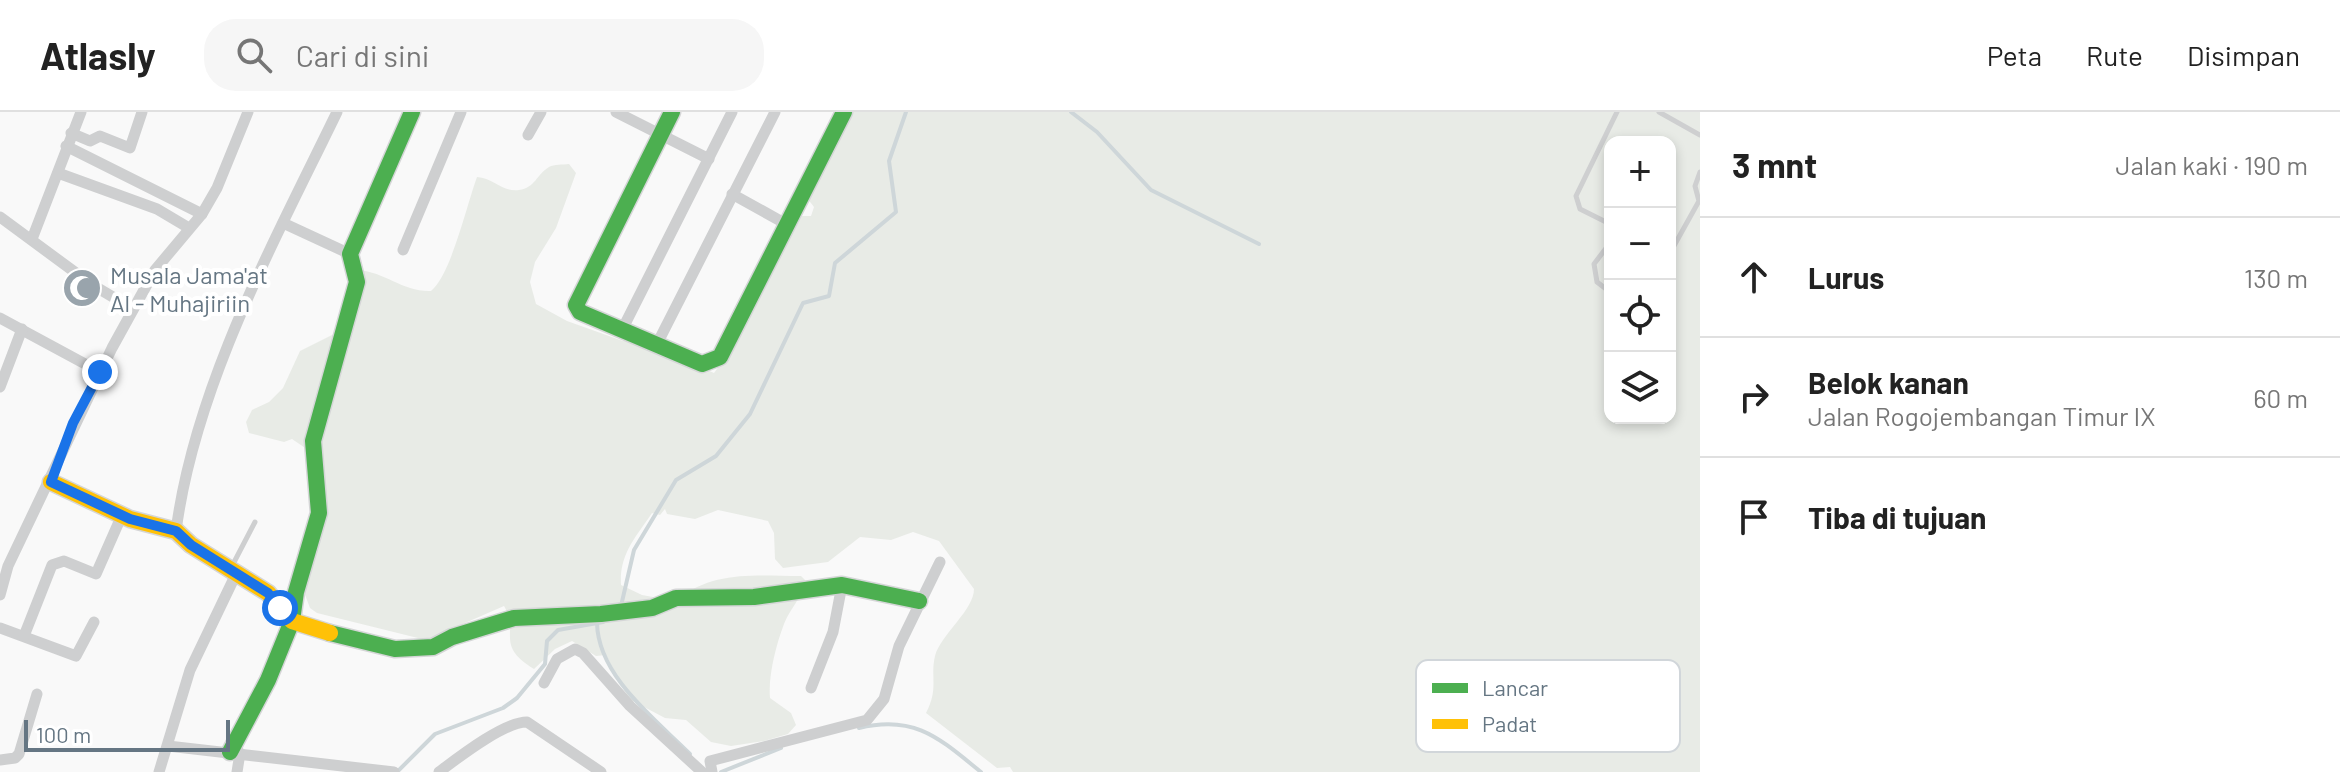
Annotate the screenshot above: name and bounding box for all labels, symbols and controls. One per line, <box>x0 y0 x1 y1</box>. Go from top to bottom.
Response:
search box <box>204 19 764 91</box>
text: Atlasly <box>40 32 156 78</box>
icon: search <box>232 33 276 77</box>
text: Cari di sini <box>296 37 430 73</box>
text: Peta <box>1987 38 2042 72</box>
text: Rute <box>2086 38 2143 72</box>
text: Disimpan <box>2187 38 2300 72</box>
map controls <box>1604 136 1676 424</box>
button: + <box>1604 136 1676 208</box>
text: 3 mnt <box>1732 144 1817 185</box>
text: Jalan kaki · 190 m <box>2116 149 2308 180</box>
button: − <box>1604 208 1676 280</box>
icon: ahead <box>1732 255 1776 299</box>
text: Lurus <box>1808 259 1884 295</box>
place label: Musala Jama'at Al - Muhajiriin <box>110 260 268 317</box>
text: 130 m <box>2244 262 2308 293</box>
mosque icon: Musala Jama'at Al - Muhajiriin <box>61 267 103 309</box>
button: locate <box>1604 280 1676 352</box>
button: layers <box>1604 352 1676 424</box>
route end <box>82 354 118 390</box>
text: Belok kanan <box>1808 364 1969 400</box>
icon: right <box>1732 375 1776 419</box>
text: 60 m <box>2253 382 2308 413</box>
text: Jalan Rogojembangan Timur IX <box>1808 400 2156 431</box>
icon: arrive <box>1732 495 1776 539</box>
text: Tiba di tujuan <box>1808 499 1986 535</box>
route start <box>262 590 298 626</box>
legend <box>1416 660 1680 752</box>
text: Lancar <box>1482 674 1548 700</box>
text: Padat <box>1482 710 1537 736</box>
scale bar <box>24 716 230 752</box>
text: 100 m <box>36 721 91 747</box>

